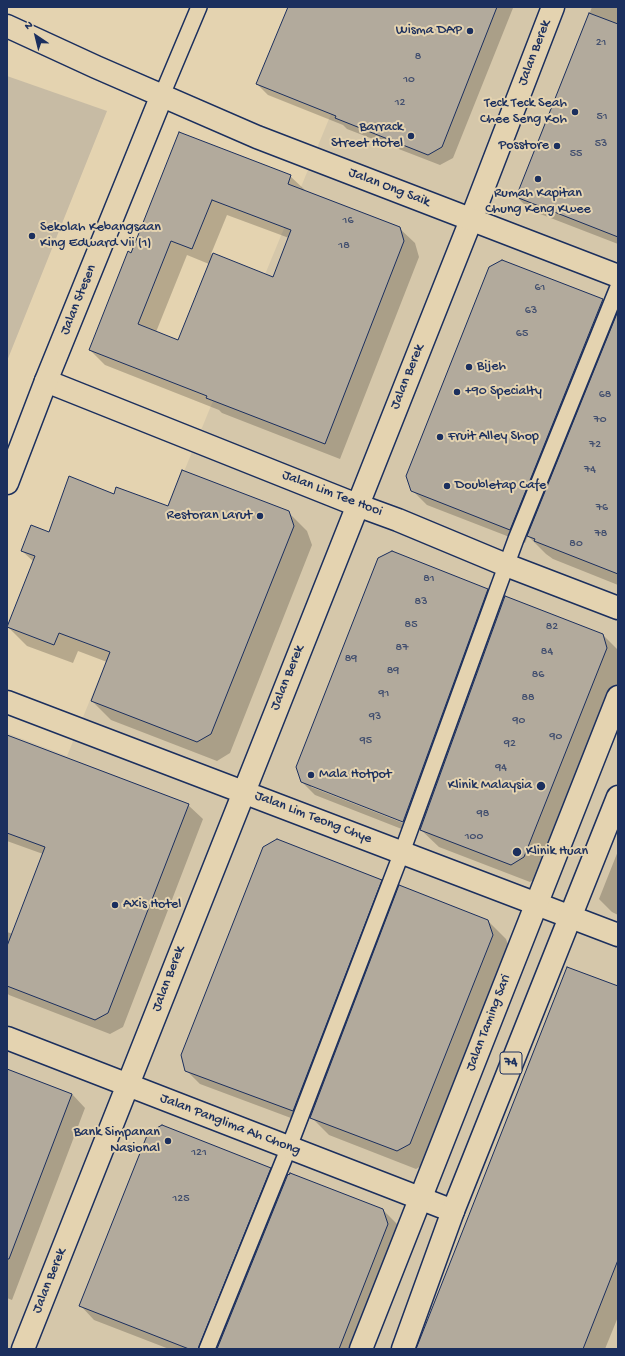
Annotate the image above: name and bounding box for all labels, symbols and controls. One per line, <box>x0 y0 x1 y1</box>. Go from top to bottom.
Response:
north arrow <box>16 16 56 56</box>
street label: Jalan Berek <box>515 18 555 88</box>
text: N <box>23 19 36 33</box>
place label: Wisma DAP <box>396 23 462 39</box>
marker: Wisma DAP <box>465 26 475 36</box>
house number: 21 <box>596 36 606 50</box>
house number: 8 <box>415 50 421 64</box>
house number: 10 <box>403 73 415 87</box>
house number: 12 <box>395 96 405 110</box>
place label: Teck Teck Seah Chee Seng Koh <box>480 96 567 128</box>
marker: Teck Teck Seah Chee Seng Koh <box>570 107 580 117</box>
house number: 51 <box>596 110 608 124</box>
place label: Barrack Street Hotel <box>331 120 403 152</box>
marker: Barrack Street Hotel <box>406 131 416 141</box>
house number: 53 <box>595 137 607 151</box>
place label: Posstore <box>499 138 549 154</box>
marker: Posstore <box>552 141 562 151</box>
house number: 55 <box>570 147 582 161</box>
street label: Jalan Ong Saik <box>346 165 432 211</box>
marker: Rumah Kapitan Chung Keng Kwee <box>533 174 543 184</box>
place label: Rumah Kapitan Chung Keng Kwee <box>485 186 591 218</box>
house number: 16 <box>343 214 353 228</box>
place label: Sekolah Kebangsaan King Edward Vii (1) <box>40 220 161 252</box>
marker: Sekolah Kebangsaan King Edward Vii (1) <box>27 231 37 241</box>
house number: 18 <box>338 239 350 253</box>
street label: Jalan Stesen <box>57 262 101 338</box>
house number: 61 <box>535 281 545 295</box>
house number: 63 <box>525 304 537 318</box>
house number: 65 <box>516 327 528 341</box>
street label: Jalan Berek <box>387 342 429 412</box>
place label: Bijeh <box>477 359 506 375</box>
marker: Bijeh <box>464 362 474 372</box>
place label: +90 Specialty <box>465 384 542 400</box>
marker: +90 Specialty <box>452 387 462 397</box>
house number: 68 <box>599 388 611 402</box>
house number: 70 <box>593 413 607 427</box>
place label: Fruit Alley Shop <box>448 429 539 445</box>
marker: Fruit Alley Shop <box>435 432 445 442</box>
house number: 72 <box>589 438 601 452</box>
house number: 74 <box>584 463 596 477</box>
street label: Jalan Lim Tee Hooi <box>279 467 385 521</box>
place label: Doubletap Cafe <box>455 478 546 494</box>
marker: Doubletap Cafe <box>442 481 452 491</box>
house number: 76 <box>596 501 608 515</box>
place label: Restoran Larut <box>166 508 252 524</box>
marker: Restoran Larut <box>255 511 265 521</box>
house number: 78 <box>595 527 607 541</box>
house number: 80 <box>569 537 583 551</box>
house number: 81 <box>423 572 435 586</box>
house number: 83 <box>415 595 427 609</box>
house number: 85 <box>405 618 417 632</box>
house number: 82 <box>546 620 558 634</box>
house number: 87 <box>396 641 408 655</box>
street label: Jalan Berek <box>267 643 309 713</box>
house number: 84 <box>541 645 553 659</box>
house number: 89 <box>345 652 357 666</box>
house number: 89 <box>387 664 399 678</box>
house number: 86 <box>532 668 544 682</box>
house number: 91 <box>379 687 389 701</box>
house number: 88 <box>521 691 535 705</box>
house number: 93 <box>369 710 381 724</box>
house number: 90 <box>513 714 525 728</box>
house number: 90 <box>550 730 562 744</box>
house number: 95 <box>360 734 372 748</box>
house number: 92 <box>504 737 516 751</box>
house number: 94 <box>495 761 507 775</box>
place label: Mala Hotpot <box>319 767 392 783</box>
marker: Mala Hotpot <box>306 770 316 780</box>
place label: Klinik Malaysia <box>448 778 532 794</box>
marker: Klinik Malaysia <box>535 780 547 792</box>
street label: Jalan Lim Teong Chye <box>252 788 374 848</box>
house number: 98 <box>477 807 489 821</box>
house number: 100 <box>465 830 483 844</box>
place label: Klinik Huan <box>526 844 588 860</box>
marker: Klinik Huan <box>511 846 523 858</box>
place label: Axis Hotel <box>123 897 181 913</box>
marker: Axis Hotel <box>110 900 120 910</box>
street label: Jalan Berek <box>149 944 189 1014</box>
street label: Jalan Taming Sari <box>463 972 515 1074</box>
road number: 74 <box>500 1052 522 1074</box>
street label: Jalan Panglima Ah Chong <box>157 1090 303 1160</box>
place label: Bank Simpanan Nasional <box>74 1125 160 1158</box>
marker: Bank Simpanan Nasional <box>163 1136 173 1146</box>
house number: 121 <box>191 1146 207 1160</box>
house number: 125 <box>172 1192 190 1206</box>
street label: Jalan Berek <box>29 1246 71 1316</box>

